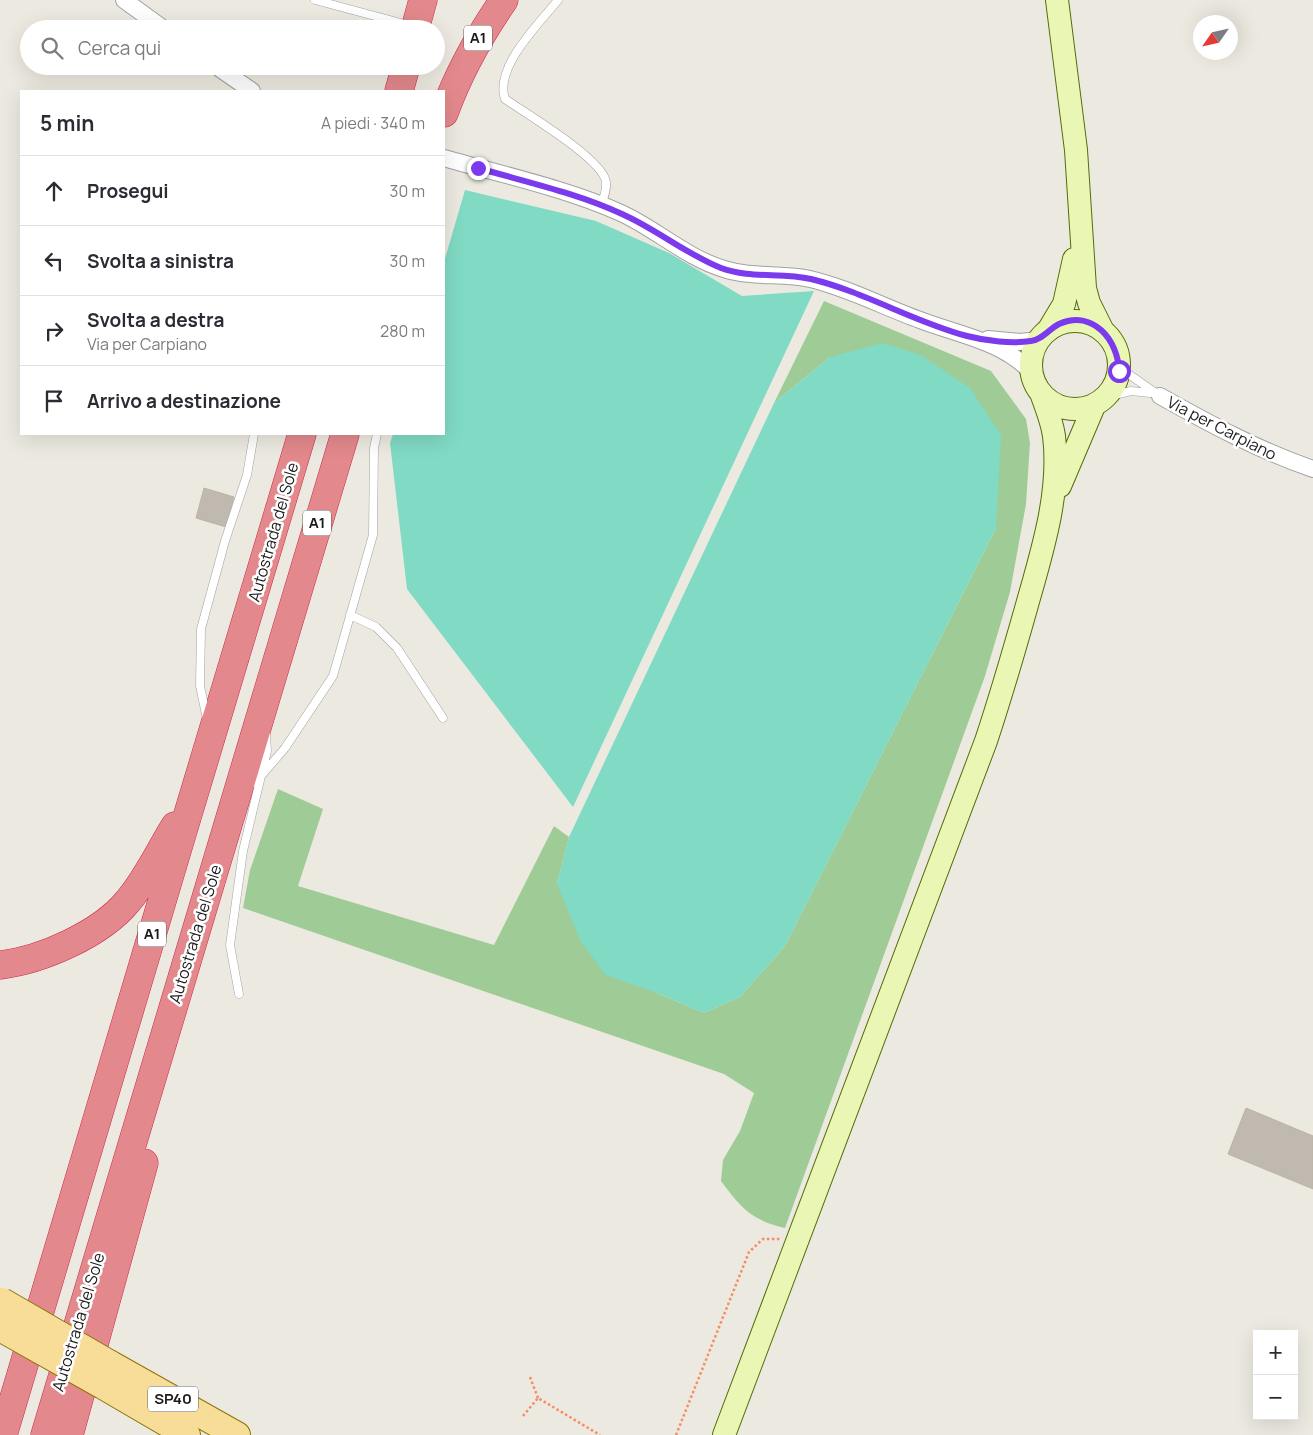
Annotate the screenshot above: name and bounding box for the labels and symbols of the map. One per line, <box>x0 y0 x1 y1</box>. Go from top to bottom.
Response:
north arrow <box>1193 15 1238 60</box>
road number: A1 <box>464 26 492 50</box>
route end <box>467 157 490 180</box>
route start <box>1108 360 1131 383</box>
street label: Via per Carpiano <box>1164 391 1280 465</box>
street label: Autostrada del Sole <box>243 460 303 604</box>
road number: A1 <box>303 510 331 536</box>
street label: Autostrada del Sole <box>163 862 227 1006</box>
road number: A1 <box>138 922 166 946</box>
street label: Autostrada del Sole <box>46 1250 110 1394</box>
road number: SP40 <box>148 1386 198 1412</box>

